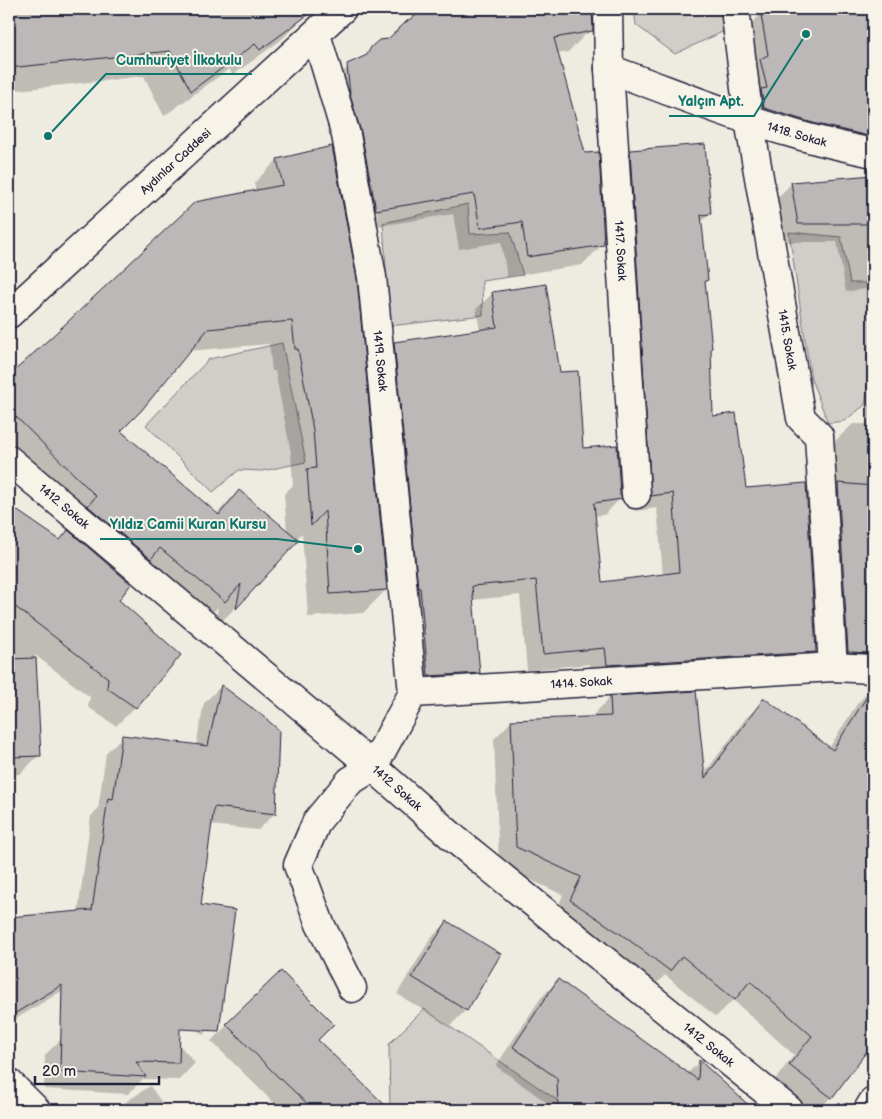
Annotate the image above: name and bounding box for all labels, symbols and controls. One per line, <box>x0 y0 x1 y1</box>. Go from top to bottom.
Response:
callout: Cumhuriyet İlkokulu <box>106 45 252 74</box>
text: Cumhuriyet İlkokulu <box>116 50 242 69</box>
callout: Yalçın Apt. <box>669 87 754 116</box>
text: Yalçın Apt. <box>678 93 744 110</box>
street label: 1418. Sokak <box>765 119 828 150</box>
street label: Aydınlar Caddesi <box>137 125 214 198</box>
street label: 1417. Sokak <box>611 220 630 281</box>
street label: 1415. Sokak <box>775 308 800 371</box>
street label: 1419. Sokak <box>370 330 391 392</box>
street label: 1412. Sokak <box>36 481 92 532</box>
callout: Yıldız Camii Kuran Kursu <box>100 510 277 539</box>
text: Yıldız Camii Kuran Kursu <box>110 516 266 533</box>
street label: 1414. Sokak <box>550 673 613 692</box>
street label: 1412. Sokak <box>369 762 425 814</box>
street label: 1412. Sokak <box>680 1020 737 1070</box>
scale bar <box>35 1054 159 1086</box>
text: 20 m <box>42 1062 76 1081</box>

